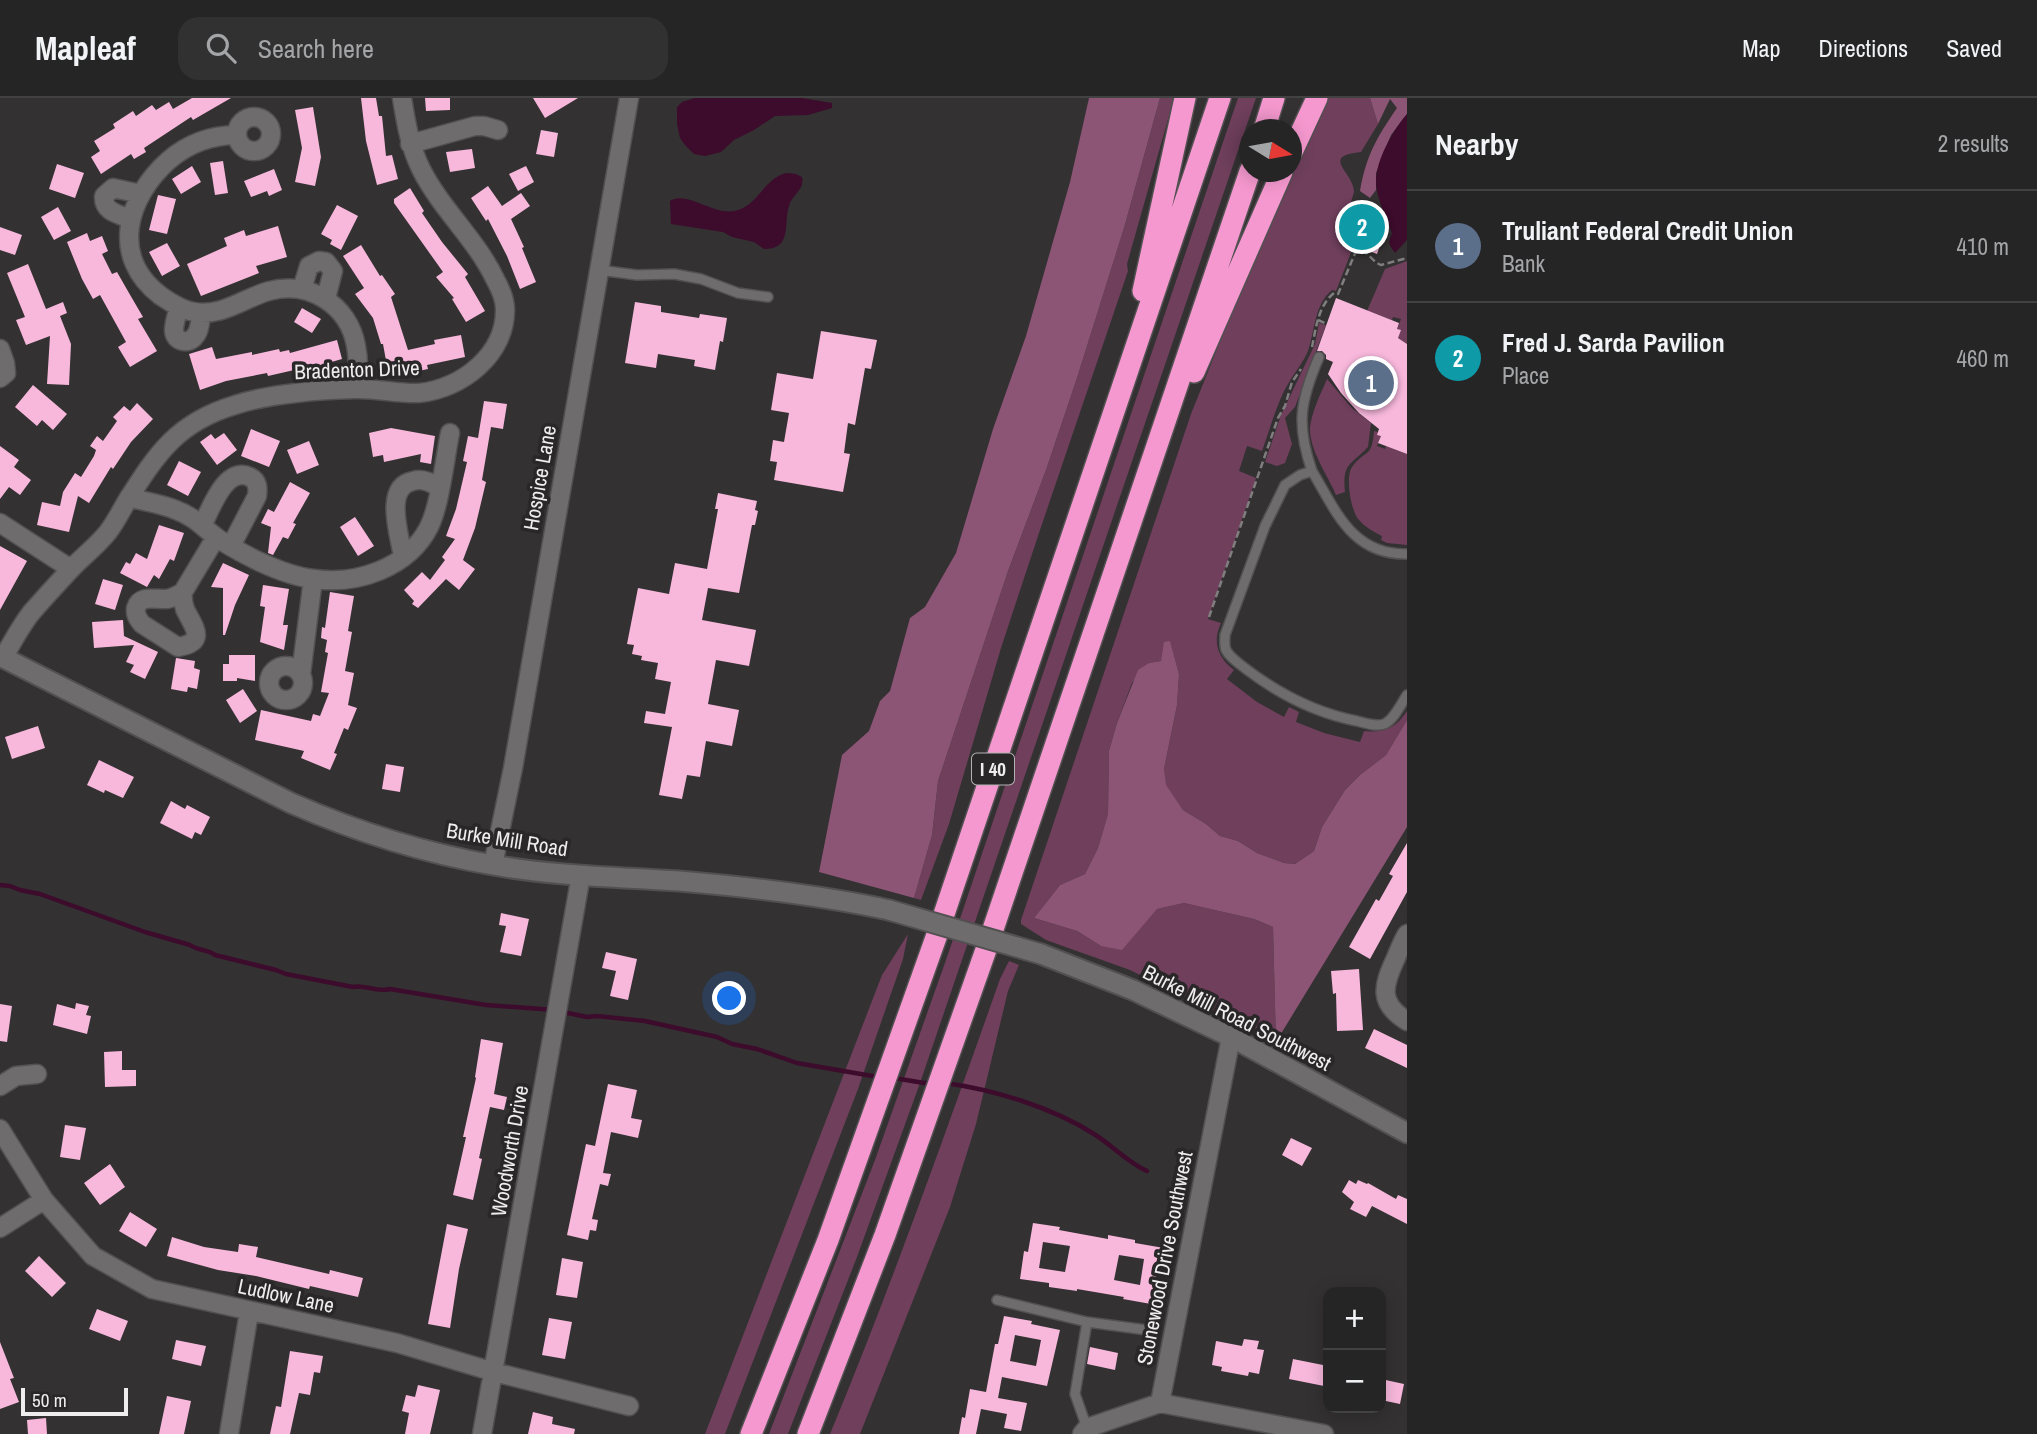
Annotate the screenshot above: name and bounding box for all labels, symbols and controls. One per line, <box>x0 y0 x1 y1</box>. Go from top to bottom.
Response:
search box <box>178 17 668 80</box>
text: Mapleaf <box>35 26 136 70</box>
icon: search <box>202 29 240 67</box>
text: Search here <box>258 31 374 66</box>
text: Map <box>1742 32 1780 64</box>
text: Directions <box>1818 32 1908 64</box>
text: Saved <box>1946 32 2002 64</box>
north arrow <box>1239 119 1302 182</box>
text: Nearby <box>1435 124 1518 164</box>
text: 2 results <box>1938 128 2009 159</box>
pin: 2 <box>1339 201 1385 253</box>
text: Truliant Federal Credit Union <box>1502 213 1794 248</box>
text: 1 <box>1453 231 1463 262</box>
text: 410 m <box>1957 231 2009 262</box>
text: Bank <box>1502 248 1545 279</box>
text: Fred J. Sarda Pavilion <box>1502 325 1725 360</box>
text: 2 <box>1453 343 1463 374</box>
text: 460 m <box>1957 343 2009 374</box>
street label: Bradenton Drive <box>294 353 420 386</box>
pin: 1 <box>1348 357 1394 409</box>
text: Place <box>1502 360 1549 391</box>
street label: Hospice Lane <box>516 423 563 533</box>
road number: I 40 <box>972 754 1014 784</box>
street label: Burke Mill Road <box>444 816 570 863</box>
street label: Burke Mill Road Southwest <box>1138 957 1337 1078</box>
your location <box>712 981 746 1015</box>
street label: Woodworth Drive <box>484 1083 535 1219</box>
street label: Stonewood Drive Southwest <box>1130 1148 1200 1367</box>
street label: Ludlow Lane <box>235 1271 337 1320</box>
map controls <box>1323 1287 1386 1413</box>
button: + <box>1323 1287 1386 1350</box>
button: − <box>1323 1350 1386 1413</box>
scale bar <box>21 1385 128 1417</box>
text: 50 m <box>32 1387 67 1413</box>

